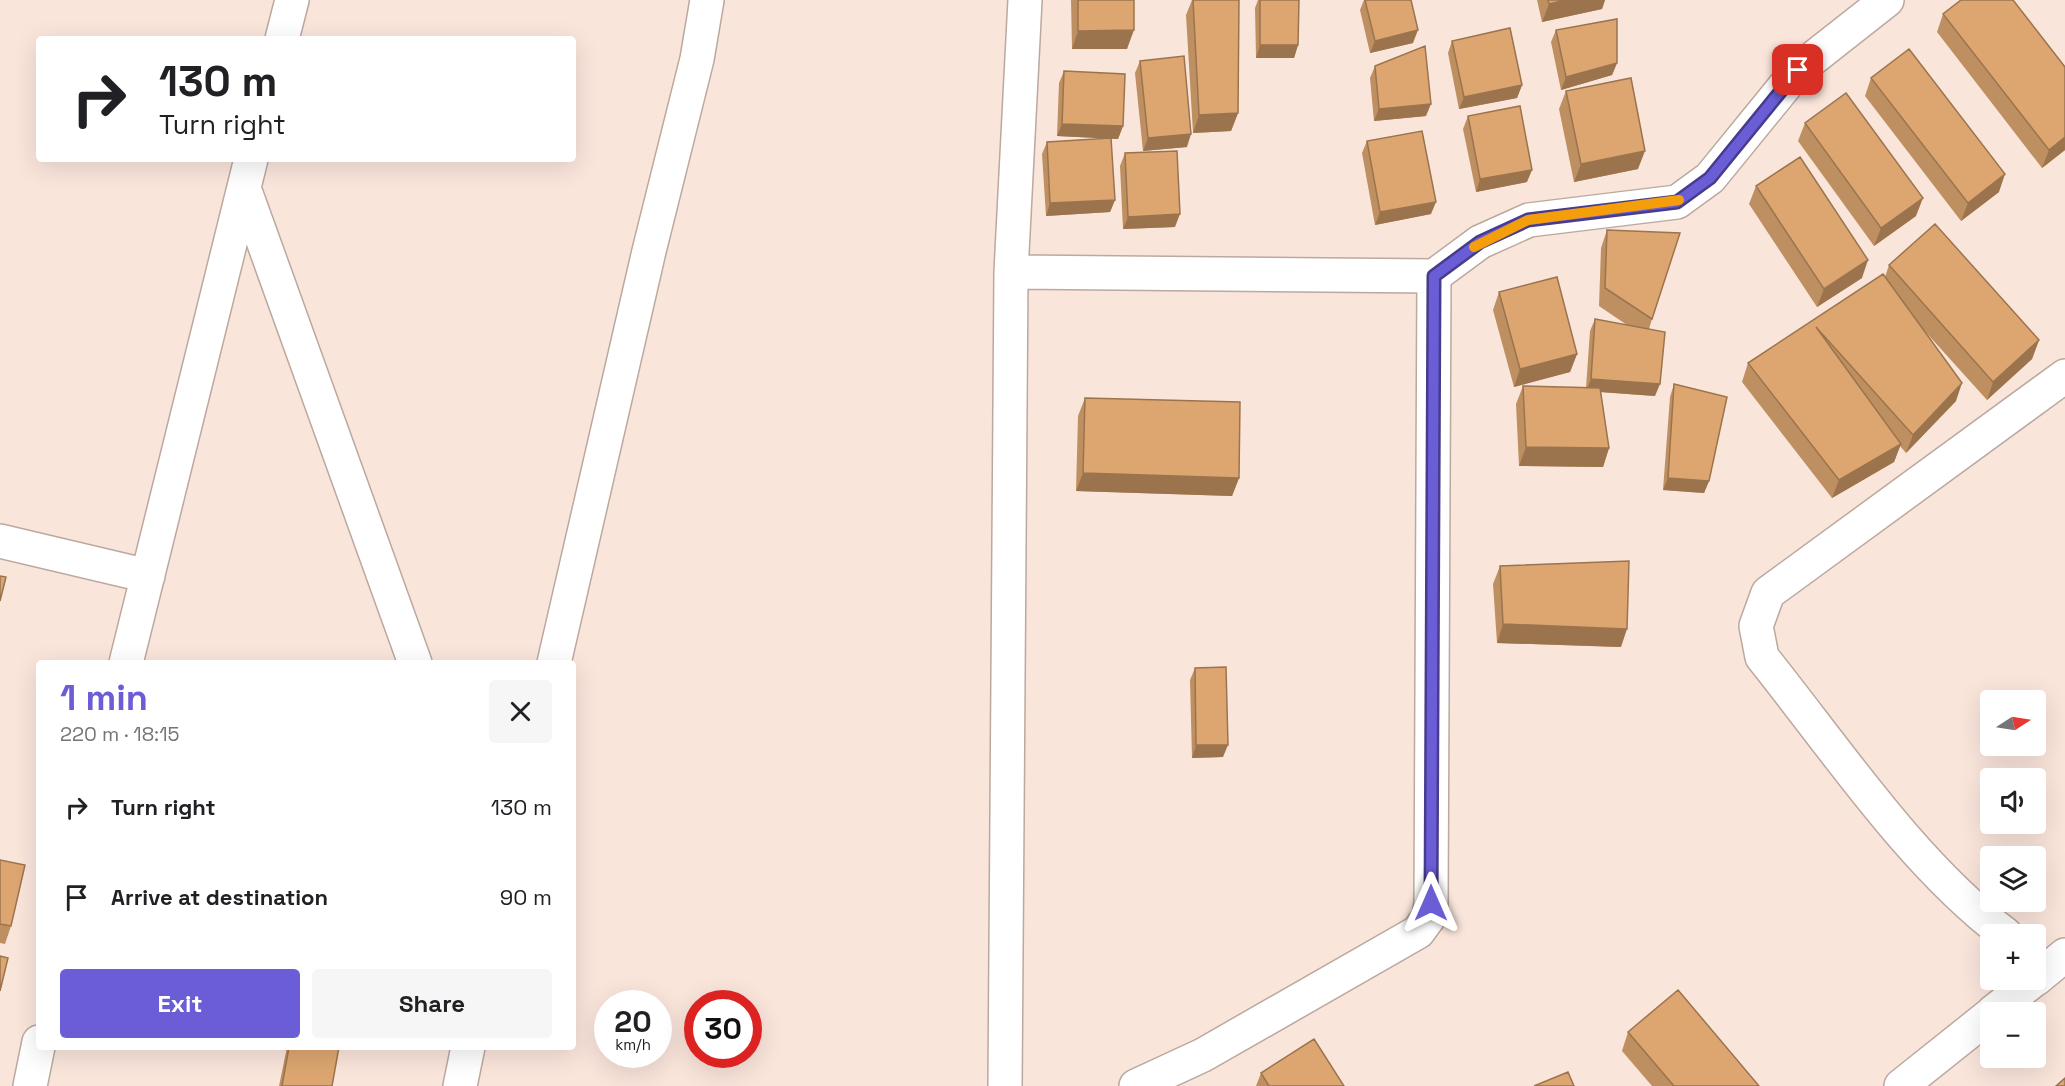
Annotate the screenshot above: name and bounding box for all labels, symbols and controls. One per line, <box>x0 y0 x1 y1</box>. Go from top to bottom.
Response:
pin <box>1772 44 1823 95</box>
icon: arrive <box>1781 53 1814 86</box>
text: 130 m <box>159 55 277 108</box>
icon: right <box>60 60 138 138</box>
text: Turn right <box>159 107 286 142</box>
text: 1 min <box>60 675 148 721</box>
button: close <box>489 680 552 743</box>
north arrow <box>1980 690 2046 756</box>
map controls <box>1980 690 2046 1068</box>
text: 220 m · 18:15 <box>60 721 180 747</box>
button: sound <box>1980 768 2046 834</box>
icon: right <box>60 791 93 824</box>
text: Turn right <box>111 793 216 821</box>
text: 130 m <box>491 793 552 821</box>
button: layers <box>1980 846 2046 912</box>
position arrow <box>1399 871 1463 935</box>
icon: arrive <box>60 881 93 914</box>
text: Arrive at destination <box>111 883 328 911</box>
text: 90 m <box>500 883 552 911</box>
button: + <box>1980 924 2046 990</box>
button: Exit <box>60 969 300 1038</box>
button: Share <box>312 969 552 1038</box>
speed limit sign: 30 <box>684 990 762 1068</box>
text: 20 <box>614 1002 652 1041</box>
button: − <box>1980 1002 2046 1068</box>
text: km/h <box>615 1035 651 1054</box>

